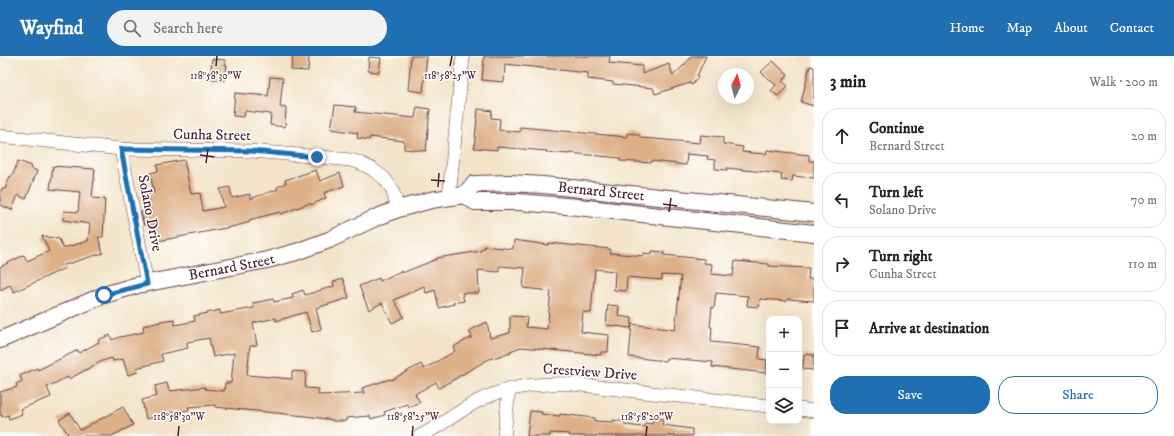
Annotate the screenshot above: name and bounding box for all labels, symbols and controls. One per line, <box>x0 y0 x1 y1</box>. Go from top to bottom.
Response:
search box <box>107 10 387 46</box>
text: Wayfind <box>20 17 83 40</box>
icon: search <box>121 17 143 39</box>
text: Search here <box>153 19 223 38</box>
text: Home <box>950 19 984 37</box>
text: Map <box>1006 19 1032 37</box>
text: About <box>1054 19 1088 37</box>
text: Contact <box>1110 19 1154 37</box>
north arrow <box>718 68 754 104</box>
text: 118°58'30"W <box>190 70 242 82</box>
text: 118°58'25"W <box>424 70 477 82</box>
text: 3 min <box>830 71 866 93</box>
text: Walk · 200 m <box>1089 74 1158 90</box>
text: Continue <box>869 119 924 138</box>
street label: Cunha Street <box>173 125 251 145</box>
icon: ahead <box>831 125 853 147</box>
text: 20 m <box>1131 128 1157 144</box>
text: Bernard Street <box>869 138 945 154</box>
route end <box>308 148 326 166</box>
street label: Solano Drive <box>133 173 167 253</box>
street label: Bernard Street <box>557 177 646 205</box>
text: Turn left <box>869 183 923 202</box>
icon: left <box>831 189 853 211</box>
text: 70 m <box>1131 192 1157 208</box>
text: Solano Drive <box>869 202 936 218</box>
text: Turn right <box>869 247 932 266</box>
street label: Bernard Street <box>187 249 277 285</box>
icon: right <box>831 253 853 275</box>
text: 110 m <box>1128 256 1157 272</box>
text: Cunha Street <box>869 266 937 282</box>
route start <box>95 286 113 304</box>
map controls <box>766 316 802 424</box>
button: + <box>766 316 802 352</box>
icon: arrive <box>831 317 853 339</box>
text: Arrive at destination <box>869 319 989 338</box>
button: − <box>766 352 802 388</box>
street label: Crestview Drive <box>542 359 638 385</box>
button: Save <box>830 376 990 414</box>
button: Share <box>998 376 1158 414</box>
button: layers <box>766 388 802 424</box>
text: 118°58'30"W <box>153 411 205 423</box>
text: 118°58'25"W <box>387 411 440 423</box>
text: 118°58'20"W <box>621 411 674 423</box>

